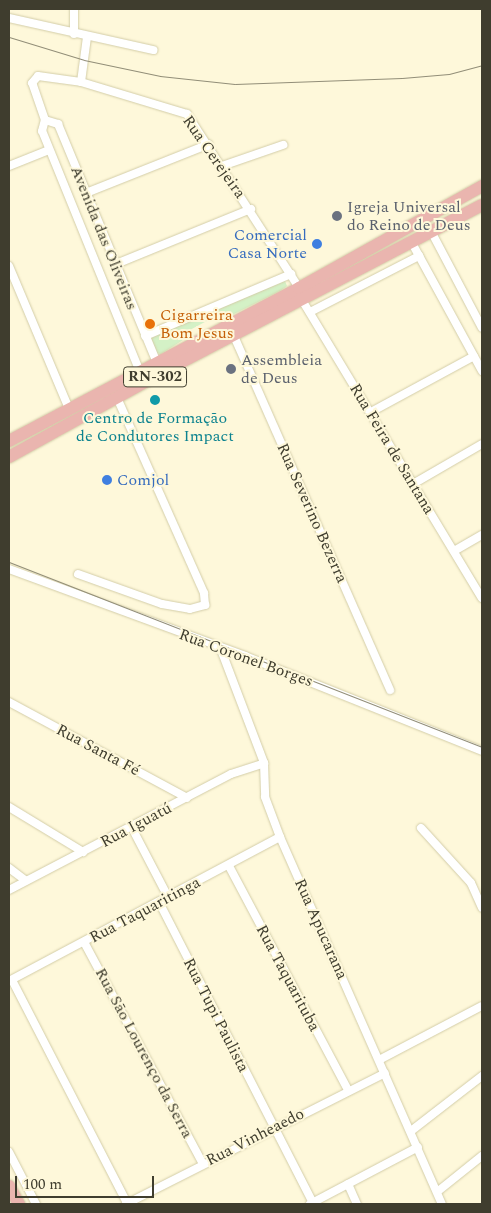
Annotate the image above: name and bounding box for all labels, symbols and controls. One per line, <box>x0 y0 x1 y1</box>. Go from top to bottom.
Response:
street label: Rua Cerejeira <box>178 112 250 202</box>
street label: Avenida das Oliveiras <box>66 163 142 313</box>
place label: Igreja Universal do Reino de Deus <box>347 197 471 235</box>
marker: Igreja Universal do Reino de Deus <box>331 210 343 222</box>
place label: Comercial Casa Norte <box>228 225 307 263</box>
marker: Comercial Casa Norte <box>311 238 323 250</box>
place label: Cigarreira Bom Jesus <box>160 305 234 343</box>
marker: Cigarreira Bom Jesus <box>144 318 156 330</box>
place label: Assembleia de Deus <box>241 350 322 388</box>
marker: Assembleia de Deus <box>225 363 237 375</box>
road number: RN-302 <box>122 364 188 390</box>
street label: Rua Feira de Santana <box>345 380 439 518</box>
marker: Centro de Formação de Condutores Impact <box>149 394 161 406</box>
place label: Centro de Formação de Condutores Impact <box>76 408 234 446</box>
street label: Rua Severino Bezerra <box>273 440 351 586</box>
place label: Comjol <box>117 470 169 490</box>
marker: Comjol <box>101 474 113 486</box>
street label: Rua Coronel Borges <box>176 625 316 691</box>
street label: Rua Santa Fé <box>53 720 143 780</box>
street label: Rua Iguatú <box>97 798 175 852</box>
street label: Rua Taquaritinga <box>86 873 204 947</box>
street label: Rua Apucarana <box>290 876 352 982</box>
street label: Rua Taquarituba <box>252 921 324 1035</box>
street label: Rua Tupi Paulista <box>179 955 253 1075</box>
street label: Rua São Lourenço da Serra <box>91 965 197 1141</box>
street label: Rua Vinheaedo <box>203 1104 307 1170</box>
scale bar <box>18 1166 156 1198</box>
text: 100 m <box>23 1173 62 1196</box>

